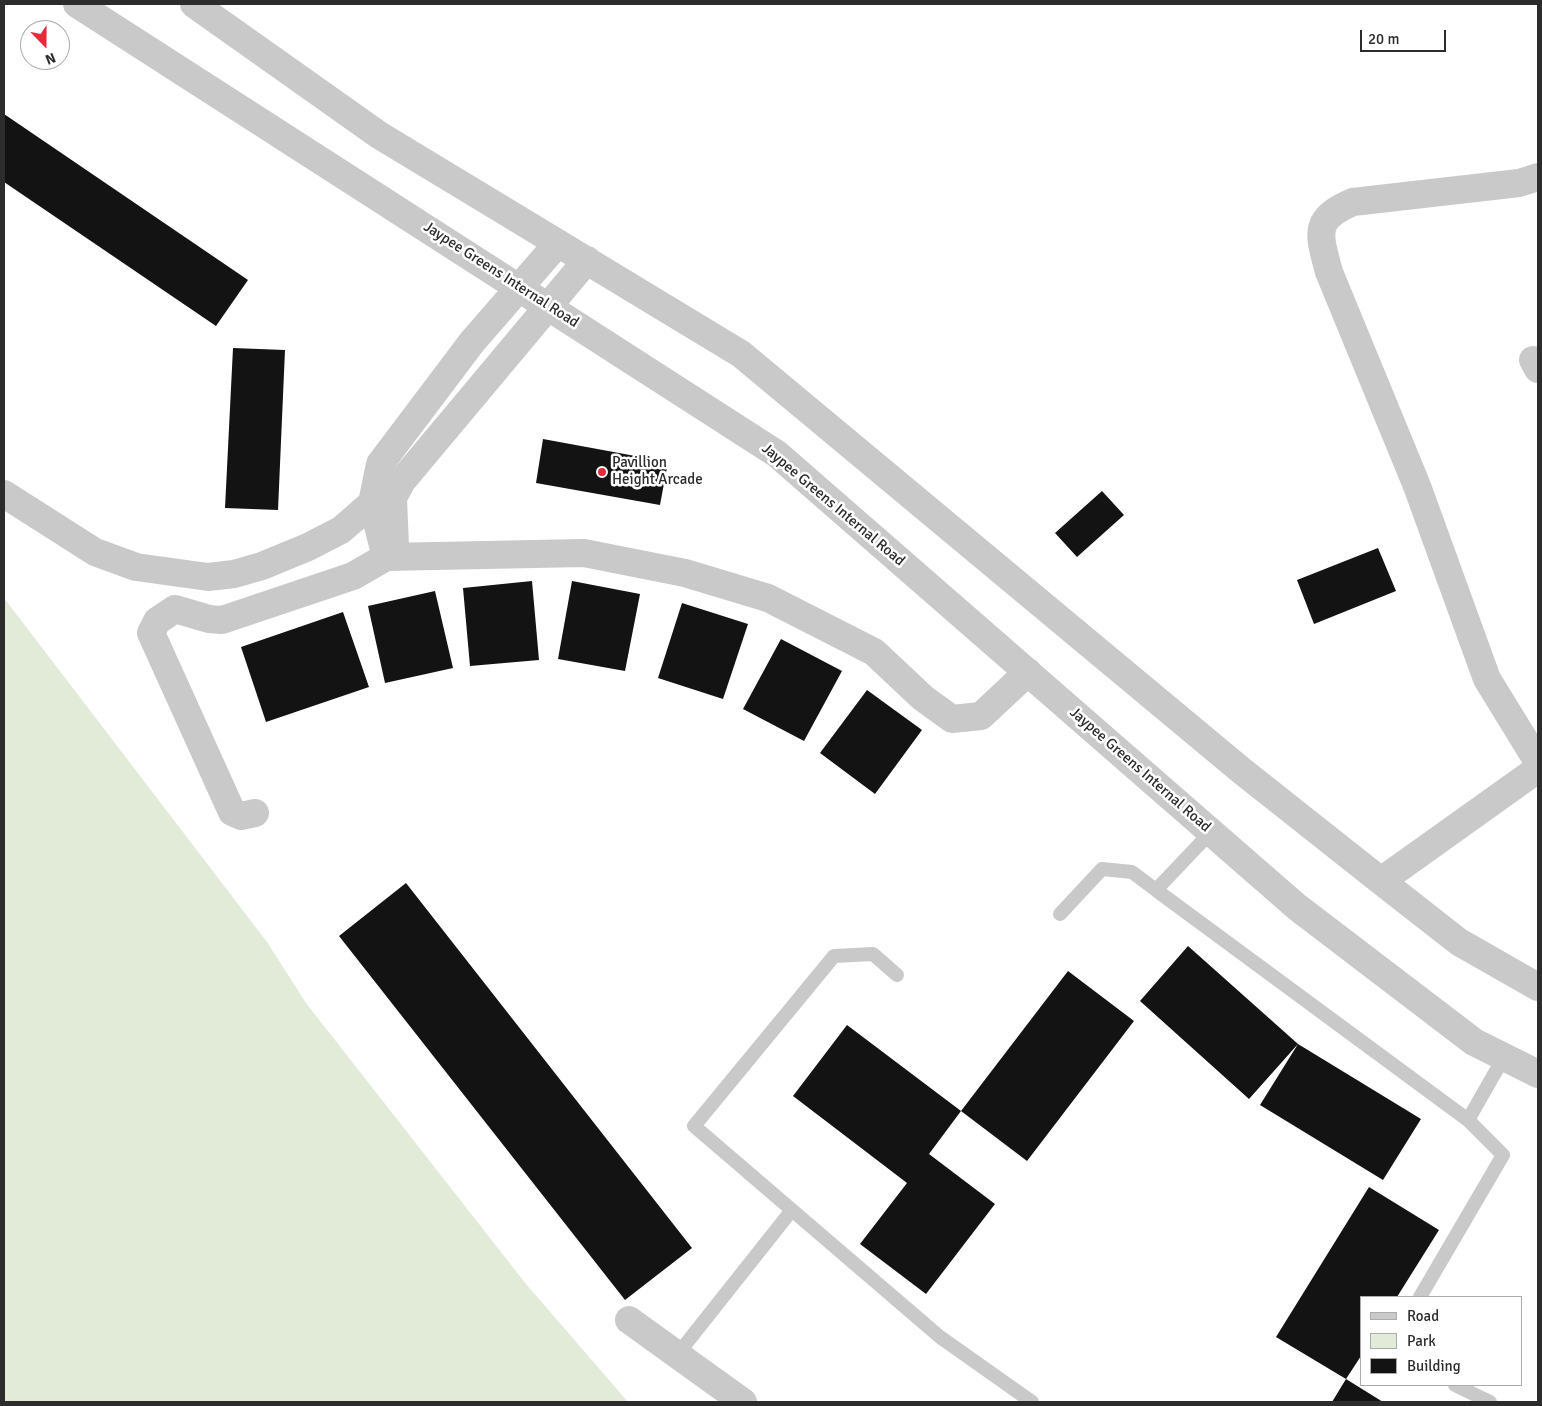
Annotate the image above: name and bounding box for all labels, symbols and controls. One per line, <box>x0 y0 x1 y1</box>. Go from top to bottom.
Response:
north arrow <box>20 20 70 70</box>
scale bar <box>1362 20 1448 52</box>
text: 20 m <box>1368 30 1399 48</box>
text: N <box>43 49 58 68</box>
street label: Jaypee Greens Internal Road <box>420 218 582 332</box>
street label: Jaypee Greens Internal Road <box>758 440 908 570</box>
place label: Pavillion Height Arcade <box>612 454 703 489</box>
marker: Pavillion Height Arcade <box>596 466 608 478</box>
street label: Jaypee Greens Internal Road <box>1066 704 1214 836</box>
legend <box>1360 1296 1522 1386</box>
text: Road <box>1407 1307 1439 1325</box>
text: Park <box>1407 1332 1436 1350</box>
text: Building <box>1407 1357 1461 1375</box>

